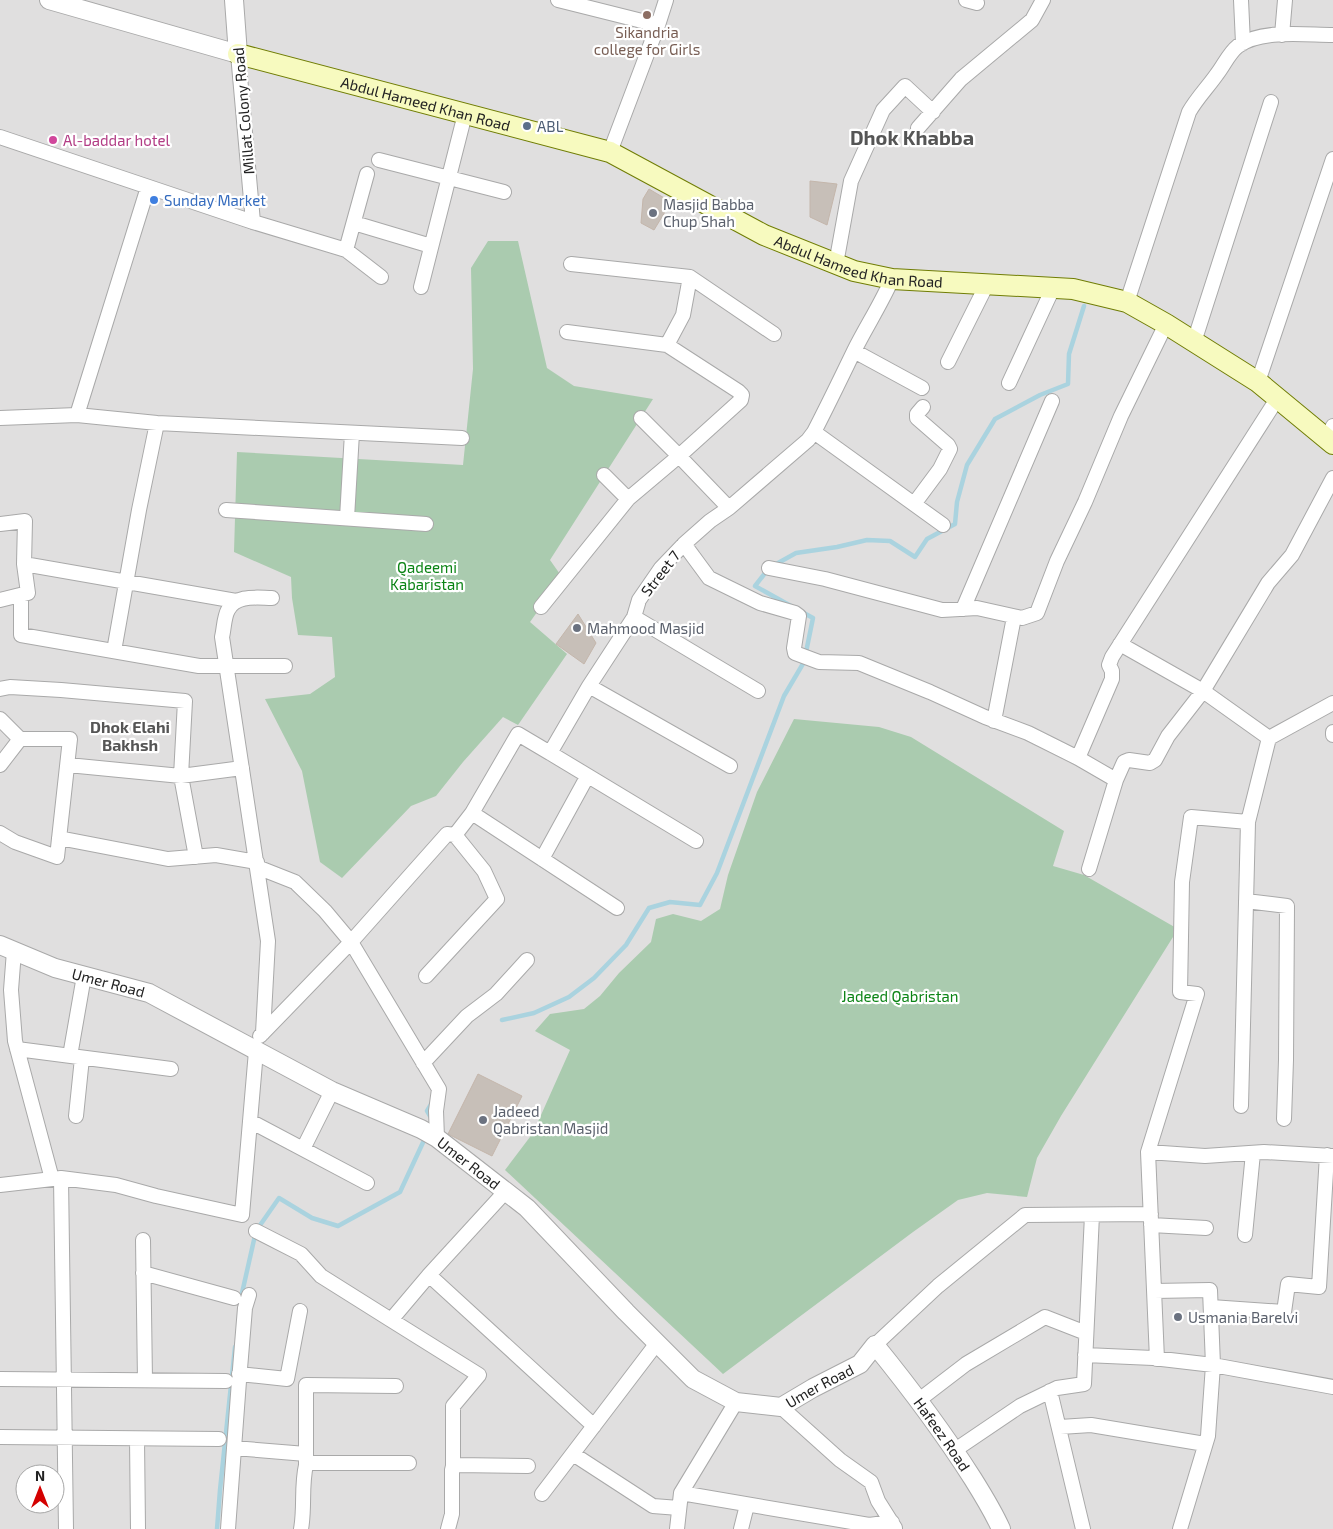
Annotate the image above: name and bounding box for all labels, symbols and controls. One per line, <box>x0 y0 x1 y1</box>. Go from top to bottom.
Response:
marker: Sikandria college for Girls <box>641 9 653 21</box>
place label: Sikandria college for Girls <box>594 23 700 58</box>
street label: Millat Colony Road <box>228 47 258 175</box>
street label: Abdul Hameed Khan Road <box>339 72 512 134</box>
place label: ABL <box>537 117 564 135</box>
marker: ABL <box>521 120 533 132</box>
district label: Dhok Khabba <box>850 125 974 149</box>
place label: Al-baddar hotel <box>63 131 170 149</box>
marker: Al-baddar hotel <box>47 134 59 146</box>
place label: Sunday Market <box>164 191 266 209</box>
marker: Sunday Market <box>148 194 160 206</box>
place label: Masjid Babba Chup Shah <box>663 195 754 230</box>
marker: Masjid Babba Chup Shah <box>647 207 659 219</box>
street label: Abdul Hameed Khan Road <box>772 231 943 291</box>
street label: Street 7 <box>637 546 684 599</box>
park label: Qadeemi Kabaristan <box>390 558 464 593</box>
place label: Mahmood Masjid <box>587 619 704 638</box>
marker: Mahmood Masjid <box>571 622 583 634</box>
district label: Dhok Elahi Bakhsh <box>90 717 170 754</box>
street label: Umer Road <box>70 964 147 1001</box>
park label: Jadeed Qabristan <box>842 987 958 1006</box>
place label: Jadeed Qabristan Masjid <box>493 1102 608 1138</box>
marker: Jadeed Qabristan Masjid <box>477 1114 489 1126</box>
street label: Umer Road <box>434 1133 504 1193</box>
place label: Usmania Barelvi <box>1188 1308 1298 1326</box>
marker: Usmania Barelvi <box>1172 1311 1184 1323</box>
street label: Umer Road <box>782 1360 856 1411</box>
street label: Hafeez Road <box>910 1394 974 1474</box>
north arrow <box>15 1464 65 1514</box>
text: N <box>35 1467 45 1484</box>

